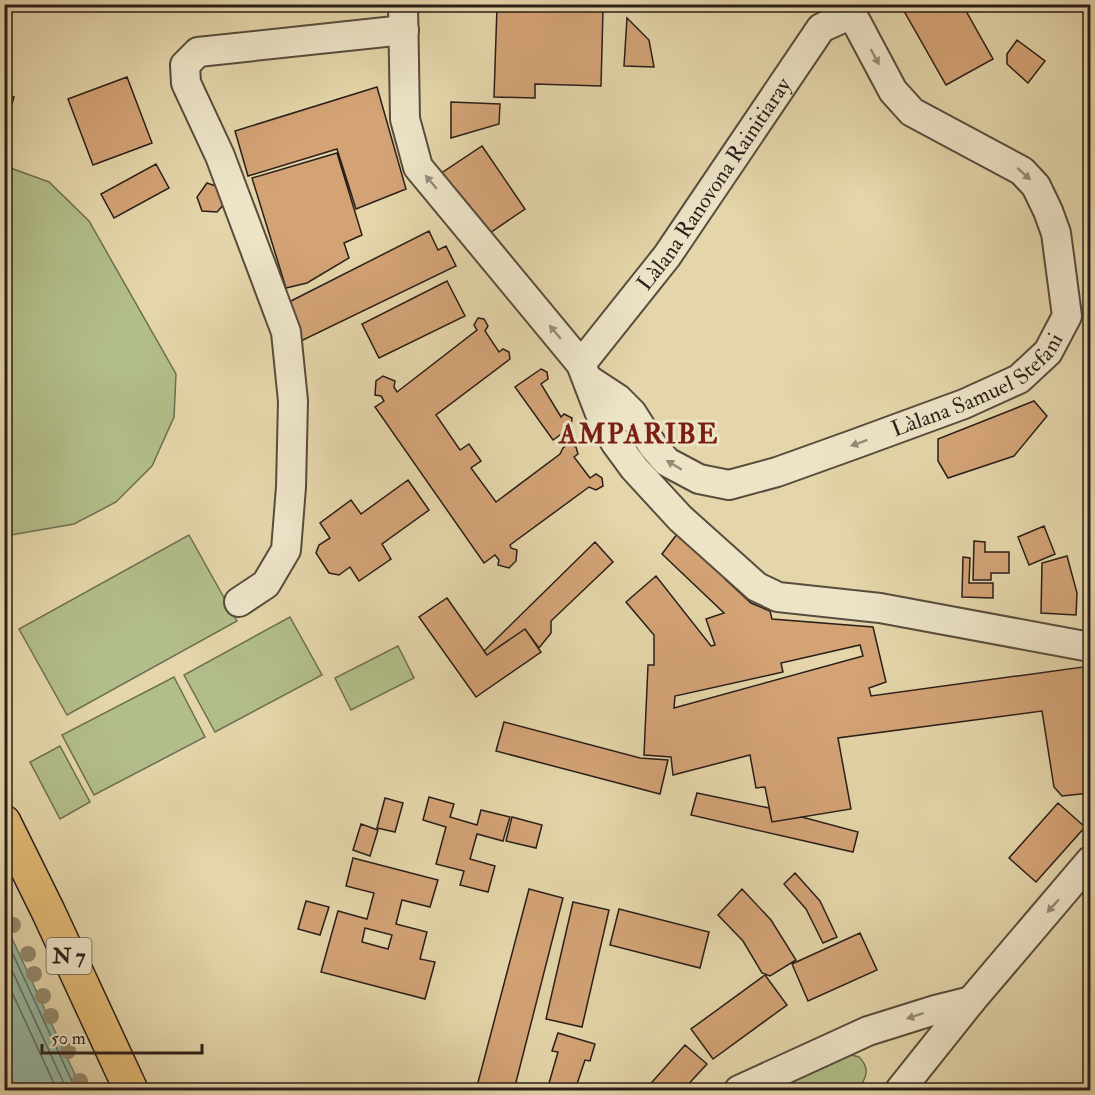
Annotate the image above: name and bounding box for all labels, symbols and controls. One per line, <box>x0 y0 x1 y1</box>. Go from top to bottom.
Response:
one-way arrow <box>870 49 880 66</box>
street label: Làlana Ranovona Rainitiaray <box>631 72 798 296</box>
one-way arrow <box>1016 167 1031 181</box>
one-way arrow <box>425 175 438 190</box>
one-way arrow <box>549 325 562 340</box>
street label: Làlana Samuel Stefani <box>888 328 1070 443</box>
district label: AMPARIBE <box>558 417 719 452</box>
one-way arrow <box>850 439 868 448</box>
one-way arrow <box>666 460 683 471</box>
one-way arrow <box>1046 898 1059 914</box>
road number: N 7 <box>46 938 92 974</box>
one-way arrow <box>906 1012 924 1021</box>
scale bar <box>42 1017 202 1055</box>
text: 50 m <box>51 1027 86 1050</box>

